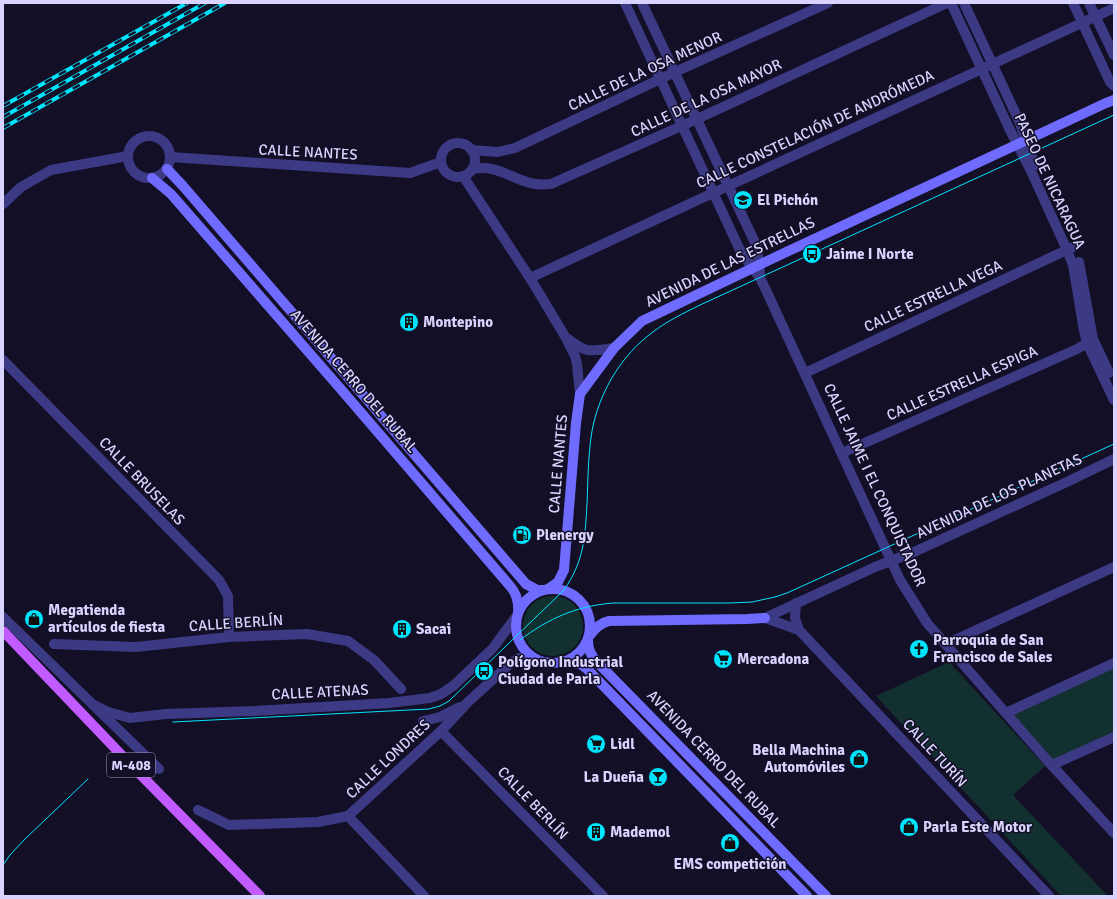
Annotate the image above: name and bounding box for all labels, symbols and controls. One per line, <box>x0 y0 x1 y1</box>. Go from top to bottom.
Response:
street label: CALLE DE LA OSA MENOR <box>565 27 725 115</box>
street label: CALLE DE LA OSA MAYOR <box>628 55 784 141</box>
street label: CALLE CONSTELACIÓN DE ANDRÓMEDA <box>693 65 937 192</box>
street label: PASEO DE NICARAGUA <box>1011 110 1089 252</box>
street label: CALLE NANTES <box>258 140 358 164</box>
school or university icon: El Pichón <box>732 189 754 211</box>
place label: El Pichón <box>757 191 818 209</box>
street label: AVENIDA DE LAS ESTRELLAS <box>642 213 818 311</box>
bus stop icon: Jaime I Norte <box>801 243 823 265</box>
place label: Jaime I Norte <box>826 245 914 263</box>
street label: CALLE ESTRELLA VEGA <box>861 256 1005 336</box>
street label: AVENIDA CERRO DEL RUBAL <box>287 305 422 457</box>
building icon: Montepino <box>398 311 420 333</box>
place label: Montepino <box>423 313 493 331</box>
street label: CALLE ESTRELLA ESPIGA <box>884 342 1040 424</box>
street label: CALLE JAIME I EL CONQUISTADOR <box>820 381 930 589</box>
street label: CALLE NANTES <box>545 414 571 514</box>
street label: CALLE BRUSELAS <box>95 433 189 529</box>
street label: AVENIDA DE LOS PLANETAS <box>913 450 1085 542</box>
fuel station icon: Plenergy <box>511 524 533 546</box>
place label: Plenergy <box>536 526 594 544</box>
place label: Megatienda artículos de fiesta <box>48 601 166 636</box>
shop icon: Megatienda artículos de fiesta <box>23 608 45 630</box>
street label: CALLE BERLÍN <box>188 610 284 635</box>
building icon: Sacai <box>391 618 413 640</box>
place label: Sacai <box>416 620 451 638</box>
place label: Parroquia de San Francisco de Sales <box>933 631 1053 666</box>
church icon: Parroquia de San Francisco de Sales <box>908 638 930 660</box>
supermarket icon: Mercadona <box>712 648 734 670</box>
place label: Mercadona <box>737 650 810 668</box>
place label: Polígono Industrial Ciudad de Parla <box>498 653 623 688</box>
bus stop icon: Polígono Industrial Ciudad de Parla <box>473 660 495 682</box>
street label: CALLE ATENAS <box>271 680 369 704</box>
street label: AVENIDA CERRO DEL RUBAL <box>643 686 785 832</box>
street label: CALLE LONDRES <box>342 715 434 803</box>
street label: CALLE TURÍN <box>899 715 972 791</box>
supermarket icon: Lidl <box>585 733 607 755</box>
place label: Lidl <box>610 735 635 753</box>
place label: Bella Machina Automóviles <box>752 741 845 776</box>
shop icon: Bella Machina Automóviles <box>848 748 870 770</box>
road number: M-408 <box>107 753 155 777</box>
street label: CALLE BERLÍN <box>494 762 573 843</box>
bar icon: La Dueña <box>647 766 669 788</box>
place label: La Dueña <box>584 768 644 786</box>
shop icon: Parla Este Motor <box>898 816 920 838</box>
place label: Parla Este Motor <box>923 818 1032 836</box>
building icon: Mademol <box>585 821 607 843</box>
place label: Mademol <box>610 823 671 841</box>
shop icon: EMS competición <box>719 832 741 854</box>
place label: EMS competición <box>673 855 787 873</box>

